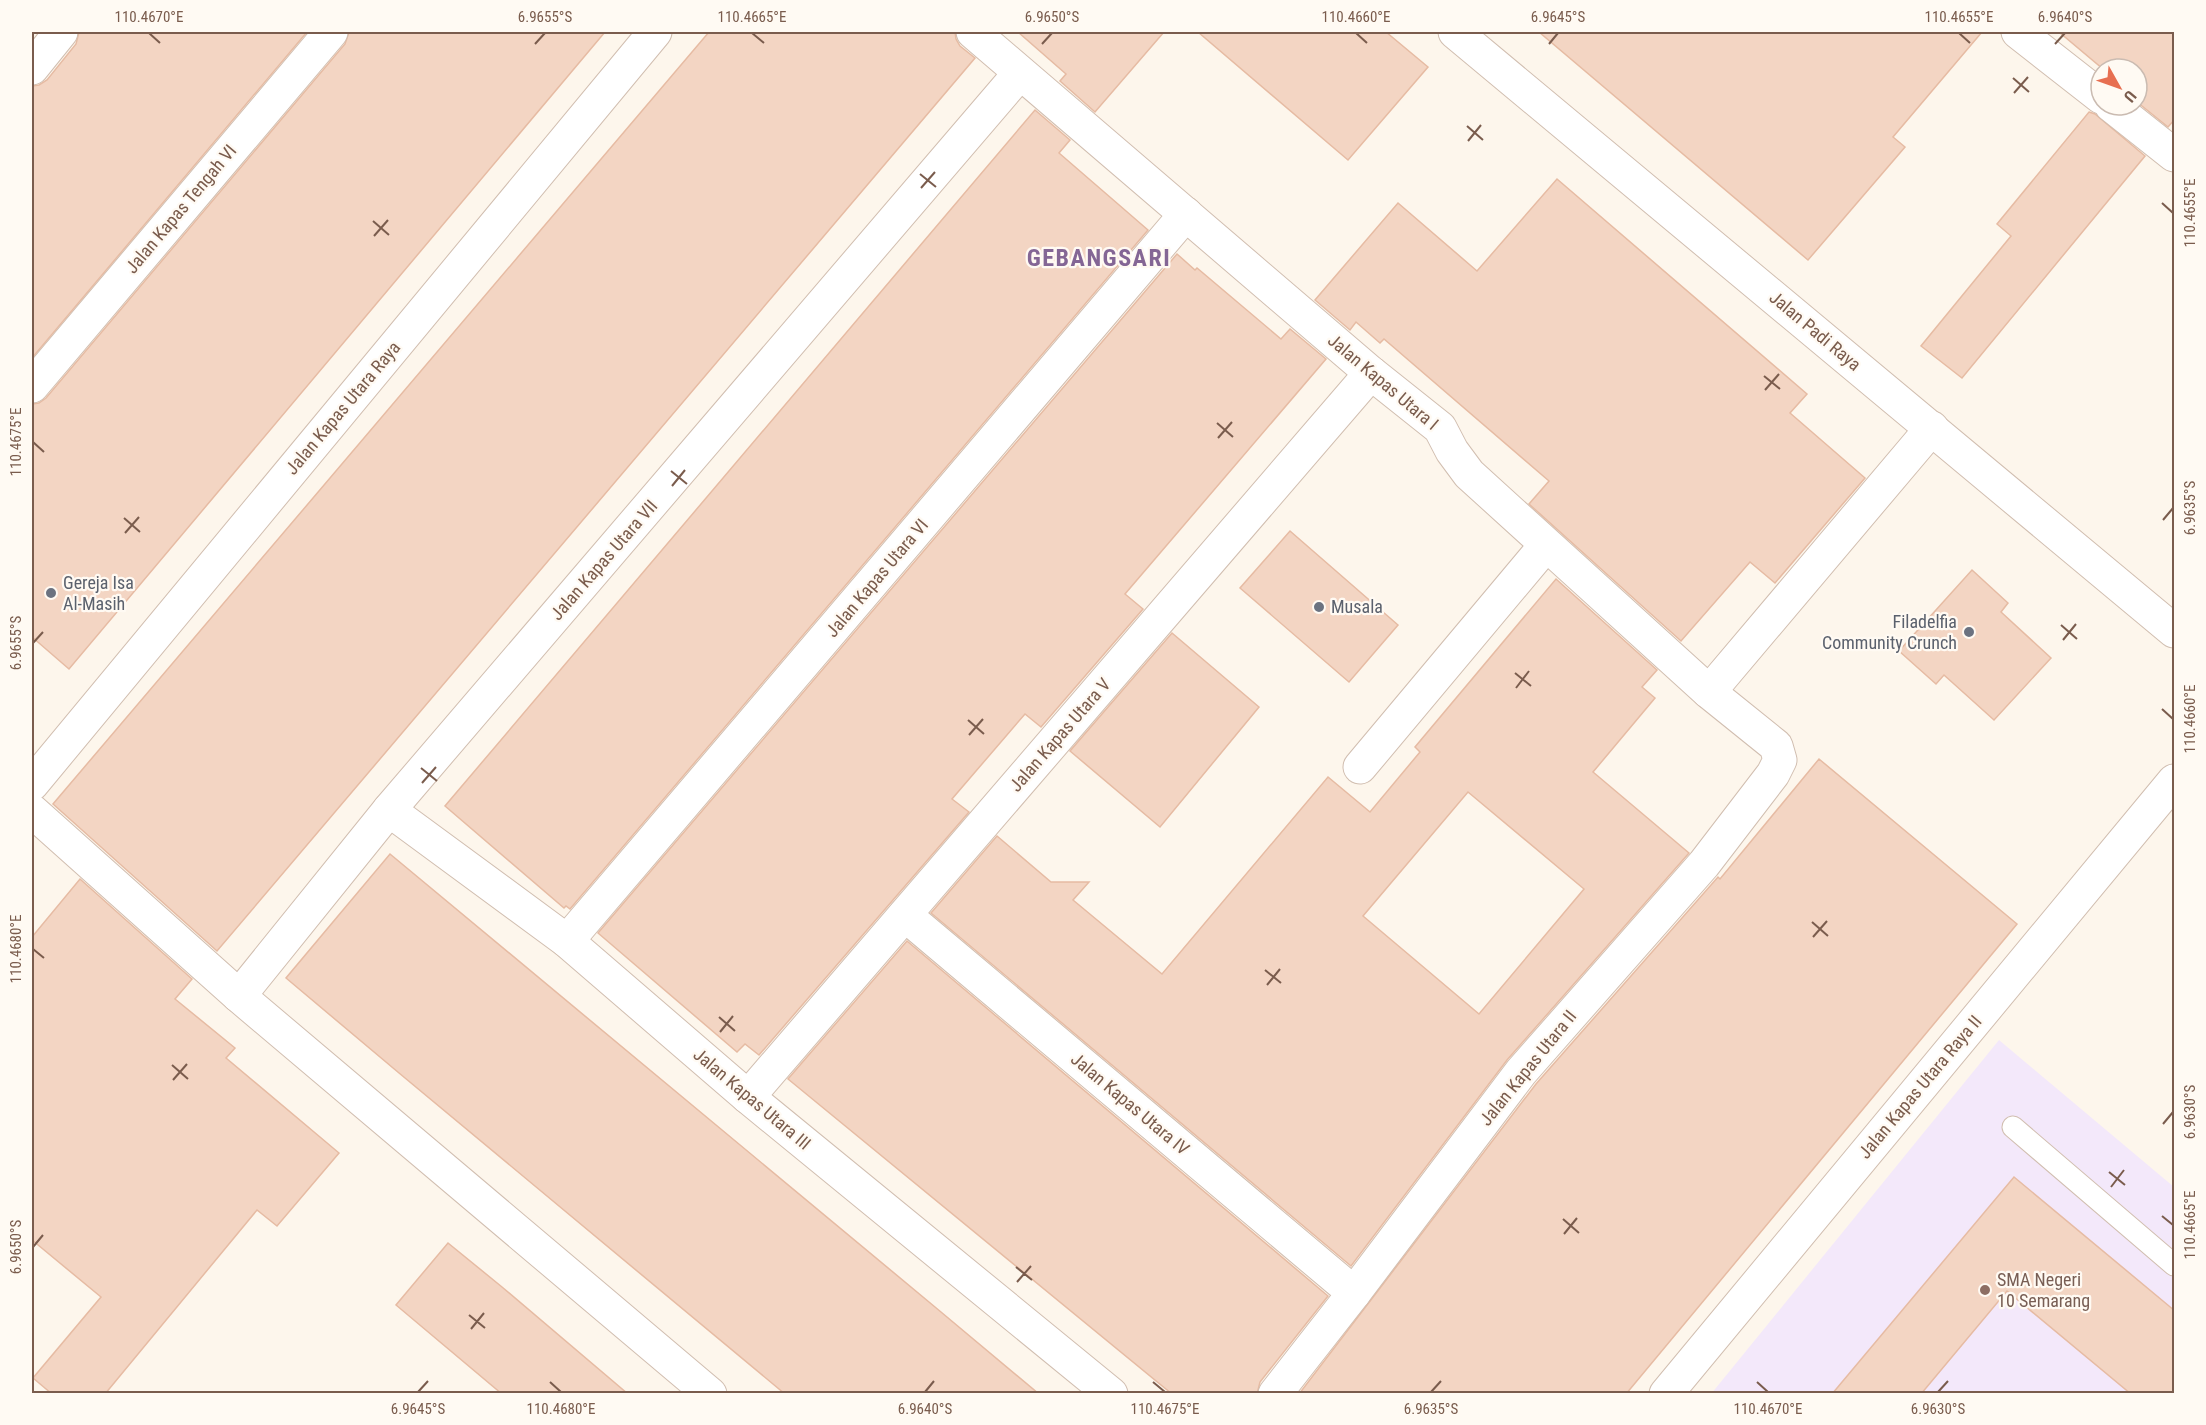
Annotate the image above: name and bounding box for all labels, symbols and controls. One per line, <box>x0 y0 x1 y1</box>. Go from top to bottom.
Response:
text: 110.4670°E <box>115 8 183 26</box>
text: 6.9655°S <box>518 8 572 26</box>
text: 110.4665°E <box>718 8 786 26</box>
text: 6.9650°S <box>1025 8 1079 26</box>
text: 110.4660°E <box>1322 8 1390 26</box>
text: 6.9645°S <box>1531 8 1585 26</box>
text: 110.4655°E <box>1925 8 1993 26</box>
text: 6.9640°S <box>2038 8 2092 26</box>
north arrow <box>2089 57 2149 117</box>
text: U <box>2120 87 2140 106</box>
street label: Jalan Kapas Tengah VI <box>121 140 241 277</box>
text: 110.4655°E <box>2181 179 2199 247</box>
district label: GEBANGSARI <box>1027 244 1171 272</box>
street label: Jalan Padi Raya <box>1765 286 1865 375</box>
street label: Jalan Kapas Utara I <box>1324 329 1443 434</box>
street label: Jalan Kapas Utara Raya <box>281 337 404 478</box>
text: 110.4675°E <box>7 408 25 476</box>
text: 6.9635°S <box>2181 481 2199 535</box>
street label: Jalan Kapas Utara VII <box>546 495 661 624</box>
street label: Jalan Kapas Utara VI <box>821 514 932 641</box>
place label: Gereja Isa Al-Masih <box>63 572 134 614</box>
marker: Gereja Isa Al-Masih <box>44 586 58 600</box>
place label: Musala <box>1331 596 1383 617</box>
marker: Musala <box>1312 600 1326 614</box>
place label: Filadelfia Community Crunch <box>1822 611 1957 653</box>
text: 6.9655°S <box>7 616 25 670</box>
marker: Filadelfia Community Crunch <box>1962 625 1976 639</box>
street label: Jalan Kapas Utara V <box>1005 674 1115 796</box>
text: 110.4660°E <box>2181 685 2199 753</box>
text: 110.4680°E <box>7 915 25 983</box>
street label: Jalan Kapas Utara II <box>1475 1006 1581 1130</box>
street label: Jalan Kapas Utara Raya II <box>1854 1011 1986 1162</box>
street label: Jalan Kapas Utara III <box>689 1043 815 1154</box>
street label: Jalan Kapas Utara IV <box>1067 1048 1194 1159</box>
text: 6.9630°S <box>2181 1085 2199 1139</box>
text: 110.4665°E <box>2181 1191 2199 1259</box>
text: 6.9650°S <box>7 1220 25 1274</box>
place label: SMA Negeri 10 Semarang <box>1997 1269 2090 1311</box>
marker: SMA Negeri 10 Semarang <box>1978 1283 1992 1297</box>
text: 6.9645°S <box>391 1400 445 1418</box>
text: 110.4680°E <box>527 1400 595 1418</box>
text: 6.9640°S <box>898 1400 952 1418</box>
text: 110.4675°E <box>1131 1400 1199 1418</box>
text: 6.9635°S <box>1404 1400 1458 1418</box>
text: 110.4670°E <box>1734 1400 1802 1418</box>
text: 6.9630°S <box>1911 1400 1965 1418</box>

